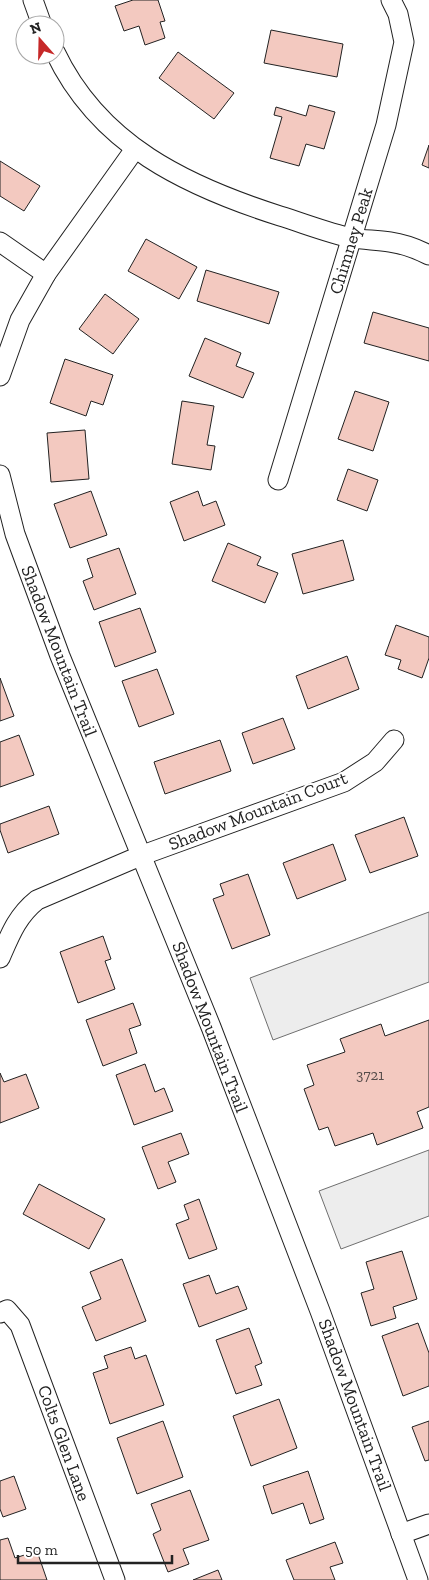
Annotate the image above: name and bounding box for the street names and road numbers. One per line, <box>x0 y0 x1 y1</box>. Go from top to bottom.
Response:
street label: Chimney Peak <box>324 185 378 297</box>
street label: Shadow Mountain Trail <box>16 562 102 740</box>
street label: Shadow Mountain Court <box>165 767 351 855</box>
street label: Shadow Mountain Trail <box>167 938 253 1116</box>
street label: Shadow Mountain Trail <box>314 1316 396 1494</box>
street label: Colts Glen Lane <box>33 1382 95 1504</box>

